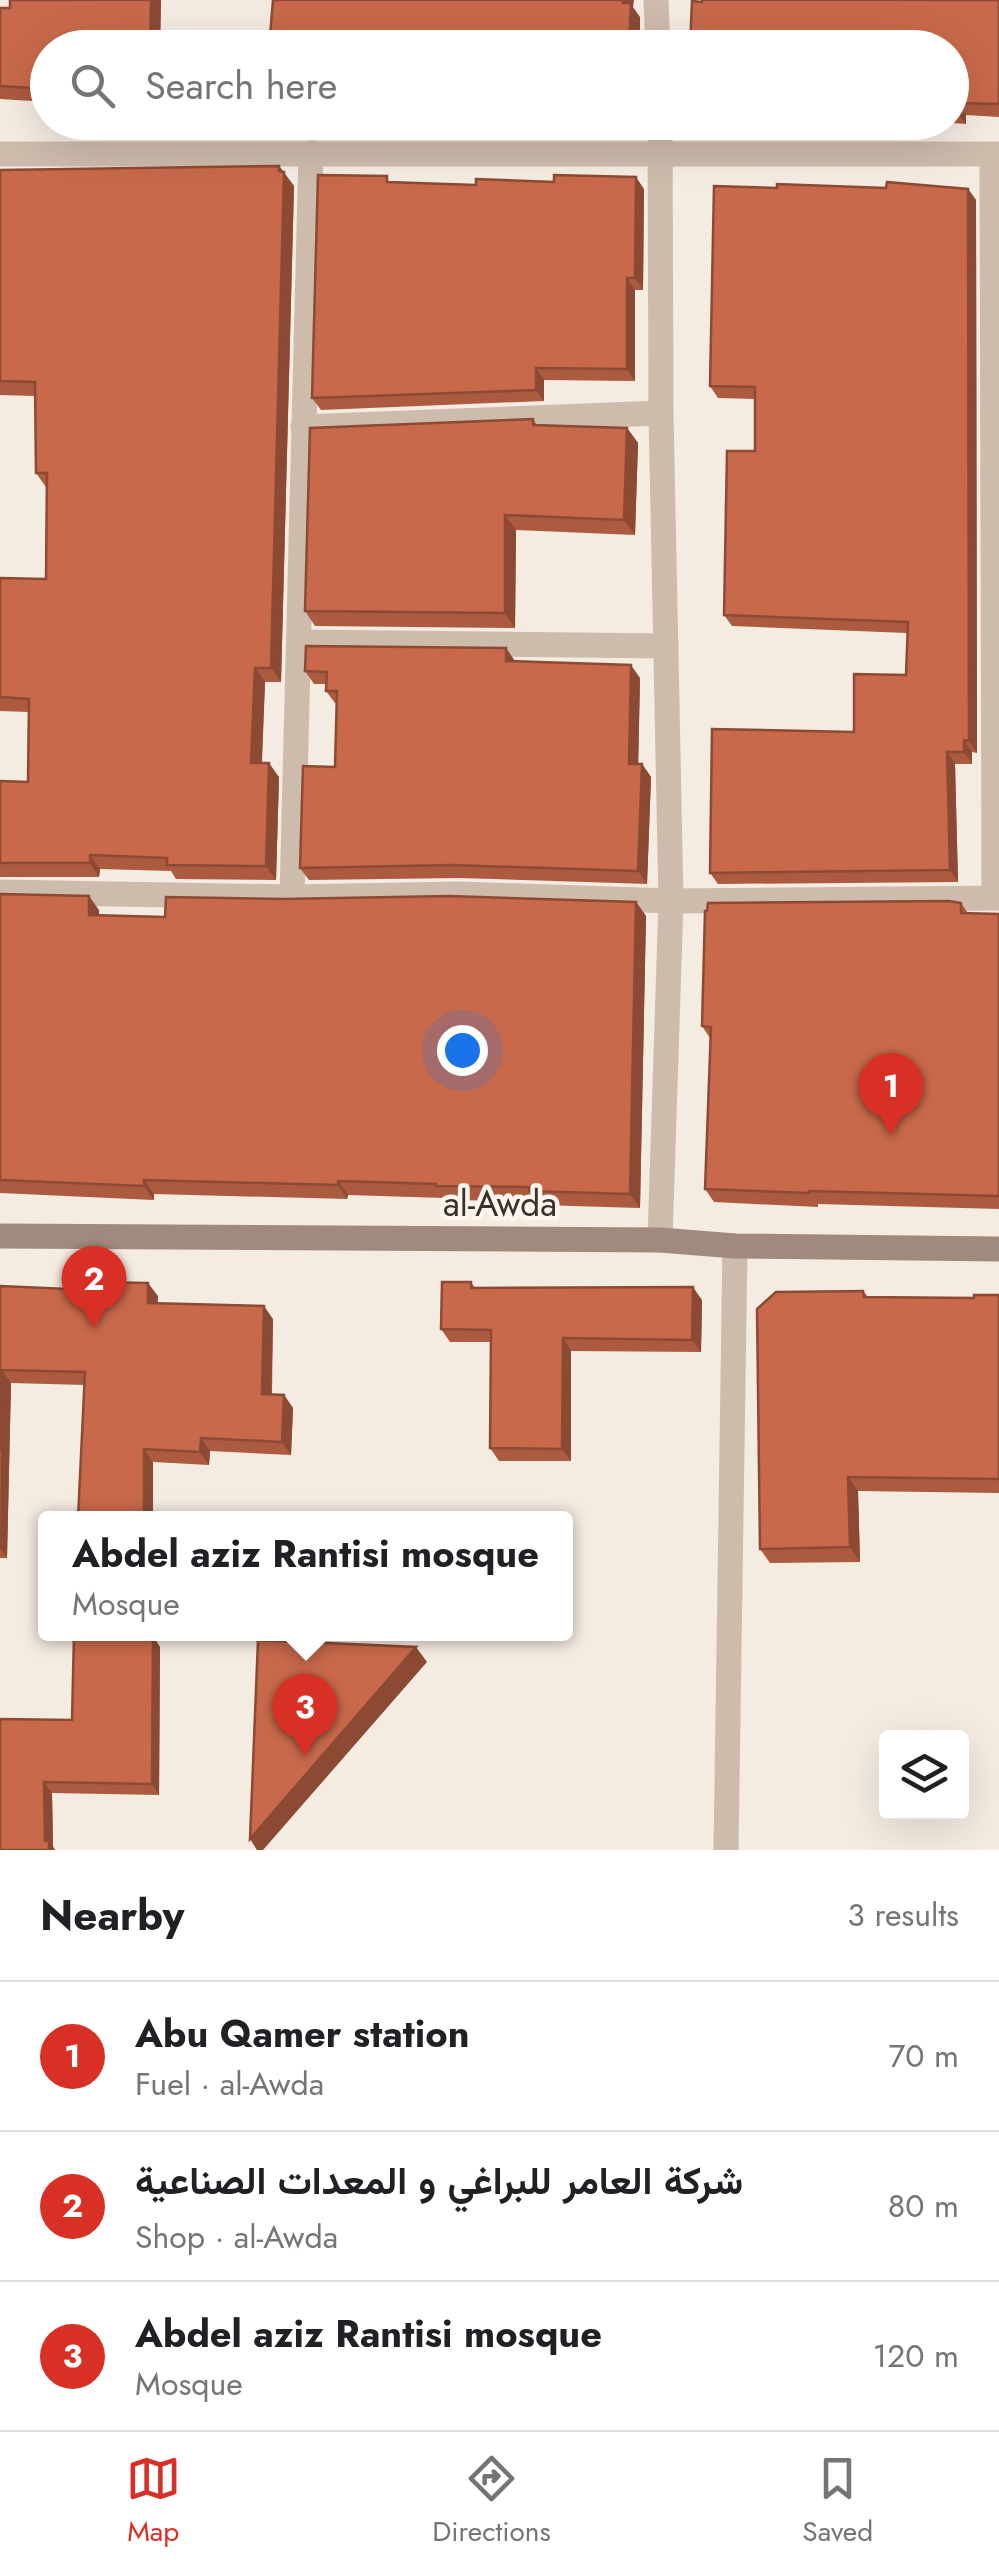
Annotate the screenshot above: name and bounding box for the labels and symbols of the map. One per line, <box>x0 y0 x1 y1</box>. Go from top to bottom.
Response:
your location <box>437 1025 488 1076</box>
pin: 1 <box>858 1052 924 1135</box>
street label: al-Awda <box>443 1179 557 1229</box>
pin: 2 <box>62 1246 126 1328</box>
pin: 3 <box>272 1674 338 1756</box>

